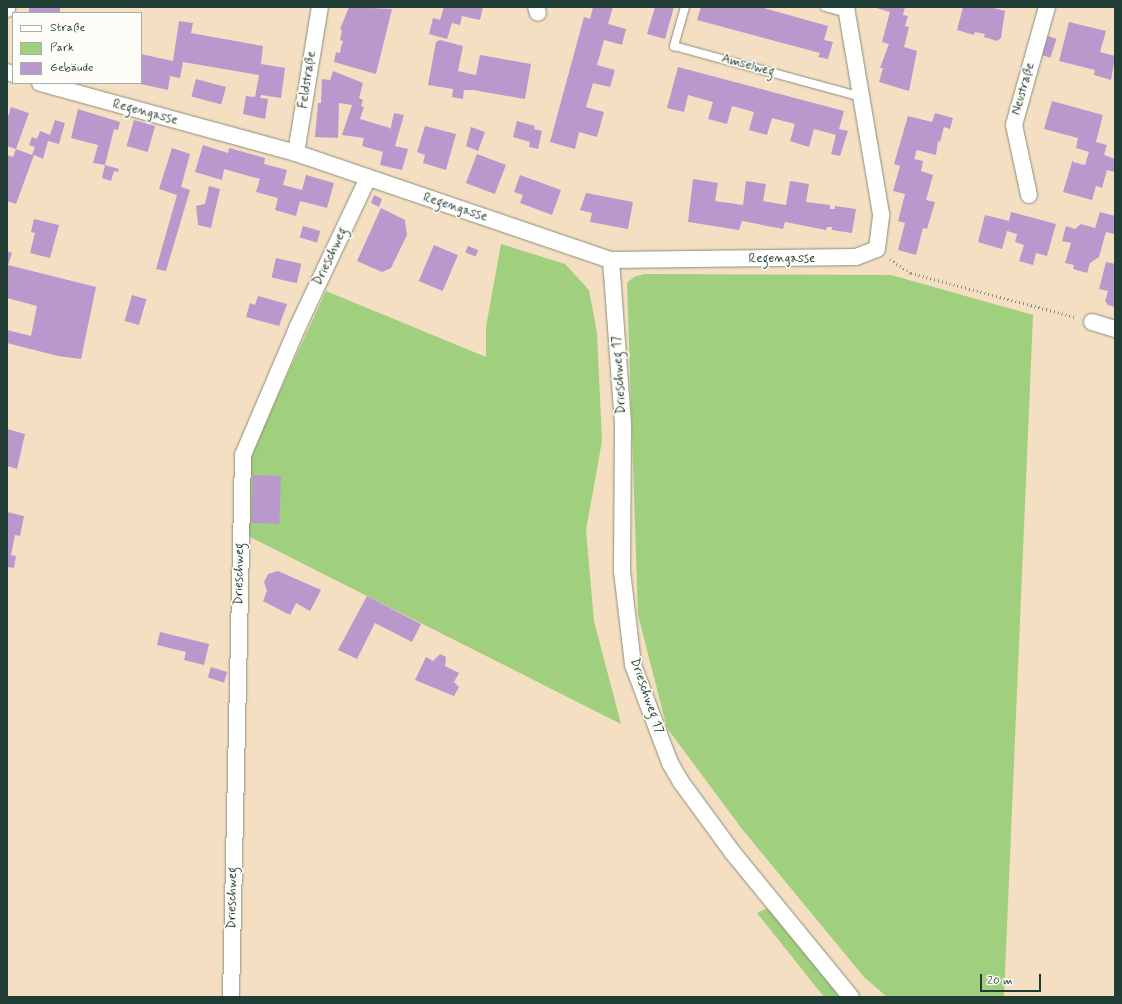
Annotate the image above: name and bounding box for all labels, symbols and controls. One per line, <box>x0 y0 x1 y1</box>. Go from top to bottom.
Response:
legend <box>12 12 142 84</box>
text: Straße <box>50 20 85 36</box>
text: Park <box>50 40 74 56</box>
street label: Feldstraße <box>296 50 320 110</box>
street label: Amselweg <box>720 51 776 81</box>
text: Gebäude <box>50 60 93 76</box>
street label: Neustraße <box>1009 61 1039 117</box>
street label: Regengasse <box>111 97 179 129</box>
street label: Regengasse <box>421 190 489 226</box>
street label: Drieschweg <box>311 225 351 289</box>
street label: Regengasse <box>749 251 815 267</box>
street label: Drieschweg 17 <box>609 335 631 415</box>
street label: Drieschweg <box>232 543 248 605</box>
street label: Drieschweg 17 <box>626 656 666 736</box>
street label: Drieschweg <box>225 867 241 929</box>
scale bar <box>982 966 1043 992</box>
text: 20 m <box>987 973 1013 989</box>

